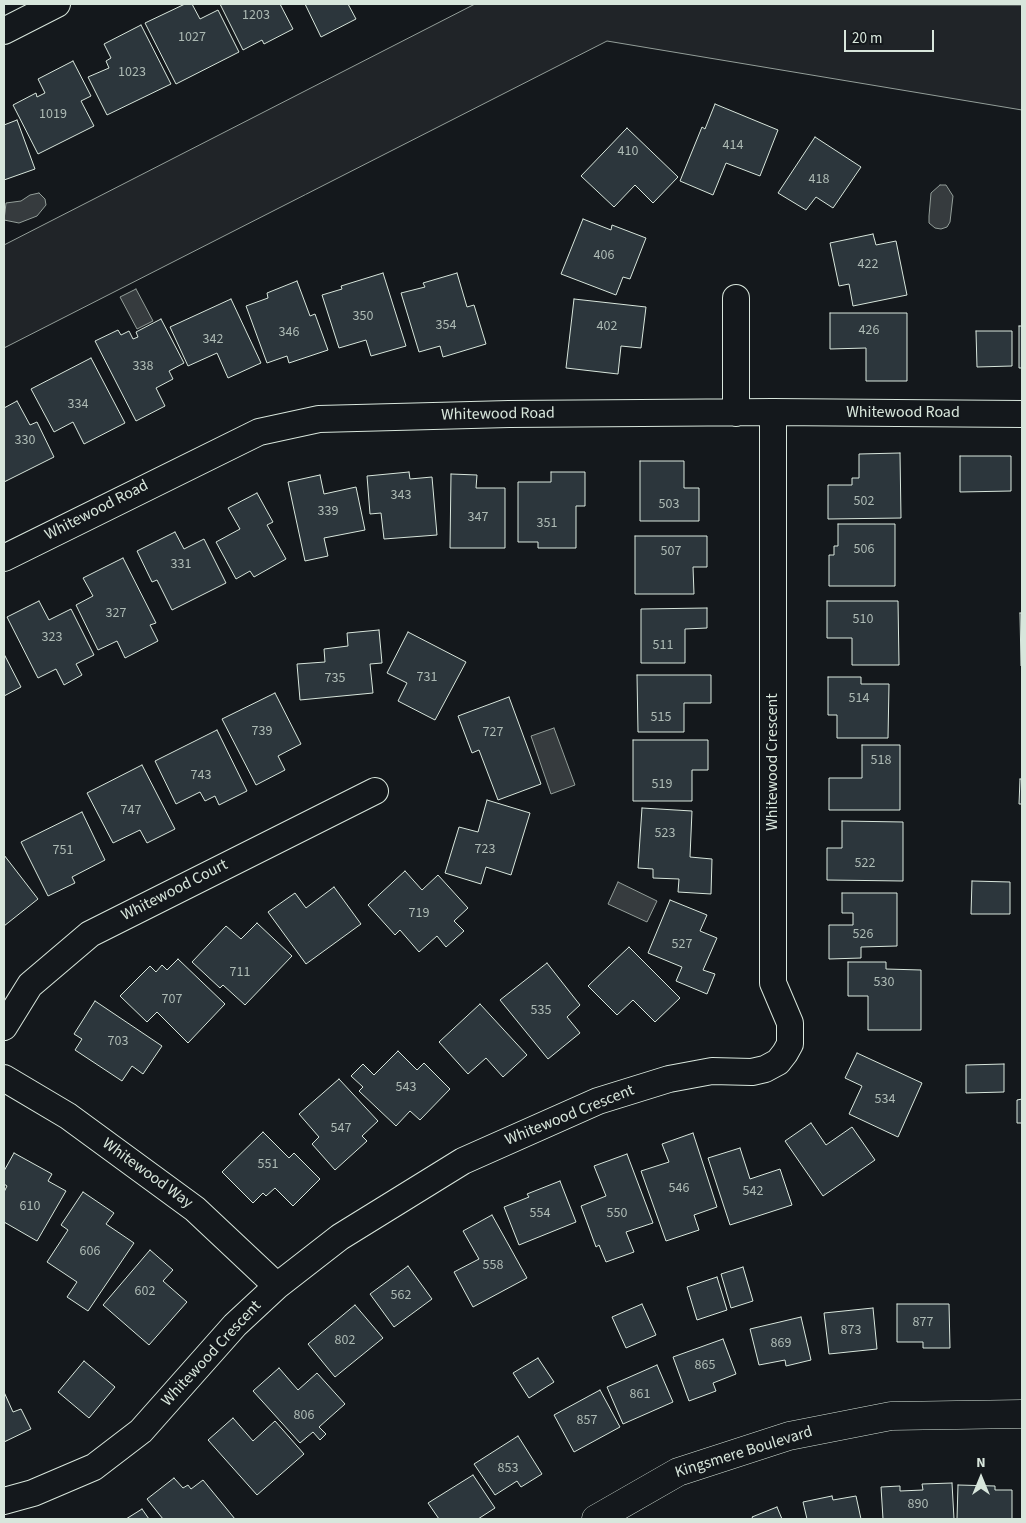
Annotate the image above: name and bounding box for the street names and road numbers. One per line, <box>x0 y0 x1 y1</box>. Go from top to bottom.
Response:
street label: Whitewood Road <box>846 403 960 423</box>
street label: Whitewood Road <box>441 404 555 426</box>
street label: Whitewood Road <box>42 477 152 545</box>
street label: Whitewood Crescent <box>763 693 783 831</box>
street label: Whitewood Court <box>119 856 231 926</box>
street label: Whitewood Crescent <box>503 1081 637 1151</box>
street label: Whitewood Way <box>98 1135 196 1213</box>
street label: Whitewood Crescent <box>158 1297 266 1411</box>
street label: Kingsmere Boulevard <box>673 1423 815 1483</box>

